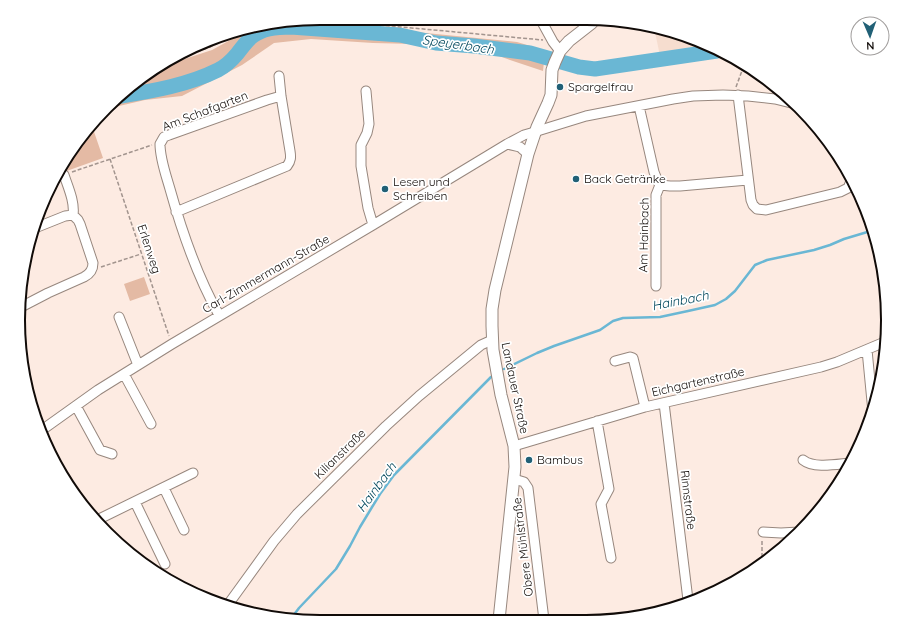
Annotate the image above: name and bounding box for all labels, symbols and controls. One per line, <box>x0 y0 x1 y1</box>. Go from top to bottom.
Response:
north arrow <box>850 16 890 56</box>
water label: Speyerbach <box>421 31 495 57</box>
text: N <box>866 39 875 53</box>
place label: Spargelfrau <box>568 79 633 94</box>
marker: Spargelfrau <box>555 82 565 92</box>
street label: Am Schafgarten <box>160 87 250 134</box>
place label: Back Getränke <box>584 171 666 186</box>
place label: Lesen und Schreiben <box>393 174 450 203</box>
marker: Back Getränke <box>571 174 581 184</box>
marker: Lesen und Schreiben <box>380 184 390 194</box>
street label: Am Hainbach <box>635 197 652 273</box>
street label: Erlenweg <box>134 222 164 275</box>
street label: Carl-Zimmermann-Straße <box>200 231 332 316</box>
water label: Hainbach <box>650 287 710 313</box>
street label: Landauer Straße <box>498 341 533 435</box>
street label: Eichgartenstraße <box>650 363 746 400</box>
street label: Kilianstraße <box>311 425 369 482</box>
place label: Bambus <box>537 452 583 467</box>
marker: Bambus <box>524 455 534 465</box>
water label: Hainbach <box>353 459 400 515</box>
street label: Rinnstraße <box>677 469 700 531</box>
street label: Obere Mühlstraße <box>509 497 536 597</box>

